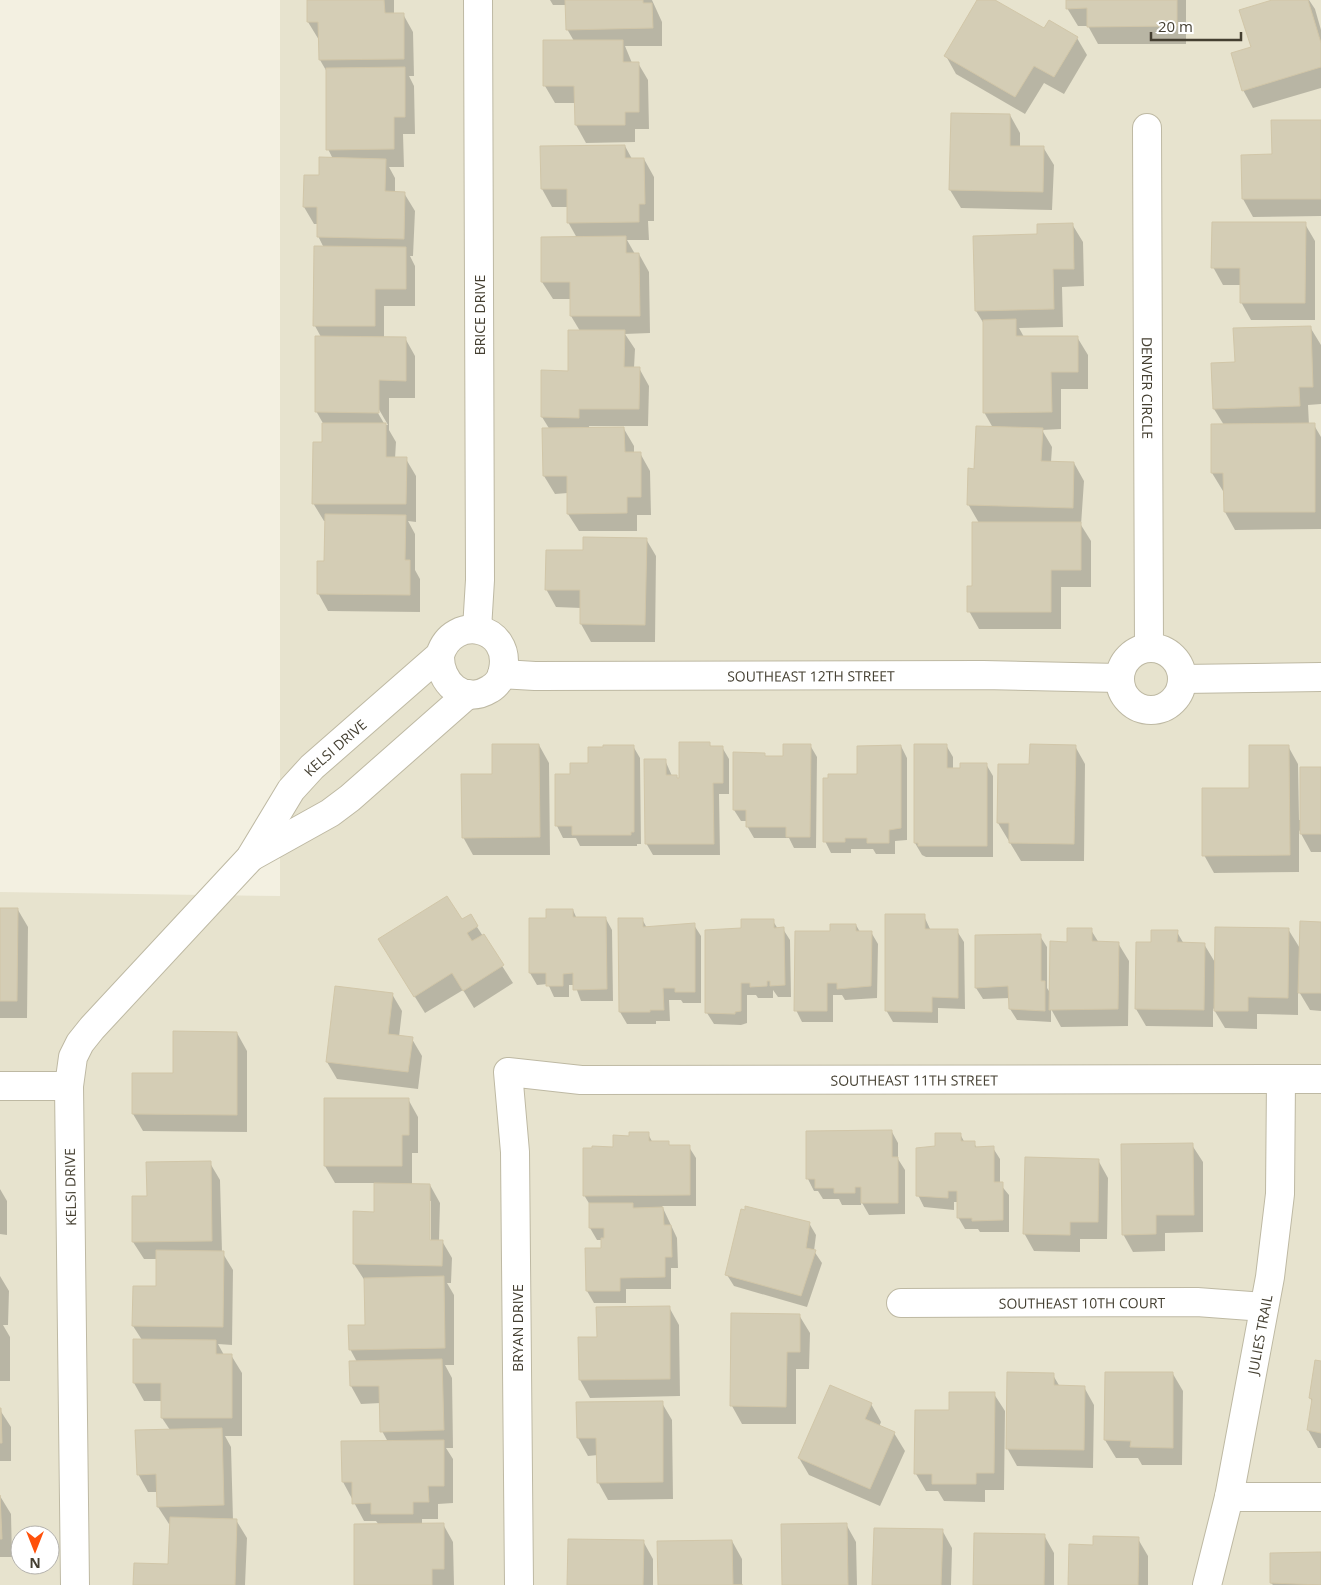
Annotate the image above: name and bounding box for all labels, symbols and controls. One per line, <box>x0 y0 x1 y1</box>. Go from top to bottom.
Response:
scale bar <box>1151 10 1241 42</box>
text: 20 m <box>1158 16 1193 36</box>
street label: BRICE DRIVE <box>470 275 489 355</box>
street label: DENVER CIRCLE <box>1138 337 1158 439</box>
street label: SOUTHEAST 12TH STREET <box>727 666 895 685</box>
street label: KELSI DRIVE <box>299 714 370 780</box>
street label: SOUTHEAST 11TH STREET <box>830 1070 998 1089</box>
street label: KELSI DRIVE <box>60 1148 80 1226</box>
street label: BRYAN DRIVE <box>508 1284 527 1372</box>
street label: SOUTHEAST 10TH COURT <box>999 1293 1166 1312</box>
street label: JULIES TRAIL <box>1242 1293 1276 1378</box>
north arrow <box>10 1525 60 1575</box>
text: N <box>29 1554 41 1573</box>

